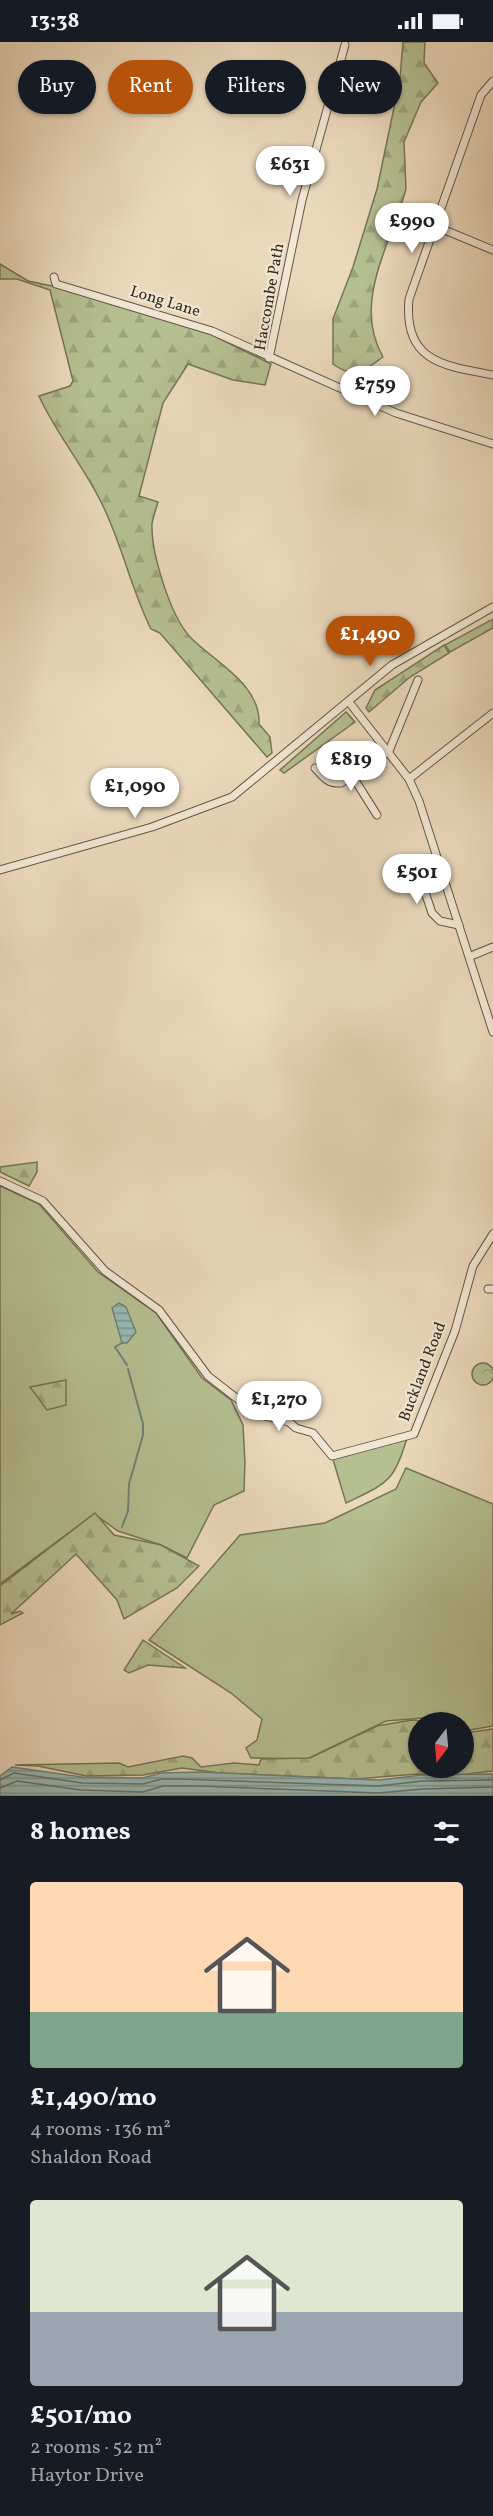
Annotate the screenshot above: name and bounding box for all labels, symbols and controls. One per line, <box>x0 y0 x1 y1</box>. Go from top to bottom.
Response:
text: 13:38 <box>30 6 80 37</box>
chip: Buy <box>18 60 96 114</box>
chip: Rent <box>108 60 193 114</box>
chip: Filters <box>205 60 306 114</box>
chip: New <box>318 60 402 114</box>
pin: £631 <box>254 146 326 197</box>
text: £631 <box>270 151 310 179</box>
pin: £990 <box>376 203 448 254</box>
text: £990 <box>389 208 435 236</box>
street label: Haccombe Path <box>250 242 290 352</box>
street label: Long Lane <box>127 281 203 323</box>
pin: £759 <box>339 366 411 417</box>
text: £759 <box>354 371 396 399</box>
pin: £1,490 <box>321 616 419 667</box>
text: £1,490 <box>340 621 400 649</box>
pin: £819 <box>315 741 387 792</box>
text: £819 <box>330 746 372 774</box>
pin: £1,090 <box>86 768 184 819</box>
text: £1,090 <box>104 773 166 801</box>
pin: £501 <box>381 854 453 905</box>
text: £501 <box>396 859 438 887</box>
street label: Buckland Road <box>394 1319 452 1425</box>
pin: £1,270 <box>230 1381 328 1432</box>
text: £1,270 <box>251 1386 307 1414</box>
north arrow <box>408 1712 474 1778</box>
map controls <box>408 1712 474 1778</box>
text: 8 homes <box>30 1814 131 1850</box>
icon: filters <box>430 1816 463 1849</box>
icon: home <box>193 1921 301 2029</box>
text: £1,490/mo <box>30 2080 157 2116</box>
text: 4 rooms · 136 m² <box>30 2116 171 2144</box>
text: Shaldon Road <box>30 2144 152 2172</box>
icon: home <box>193 2239 301 2347</box>
text: £501/mo <box>30 2398 132 2434</box>
text: 2 rooms · 52 m² <box>30 2434 162 2462</box>
text: Haytor Drive <box>30 2462 144 2490</box>

